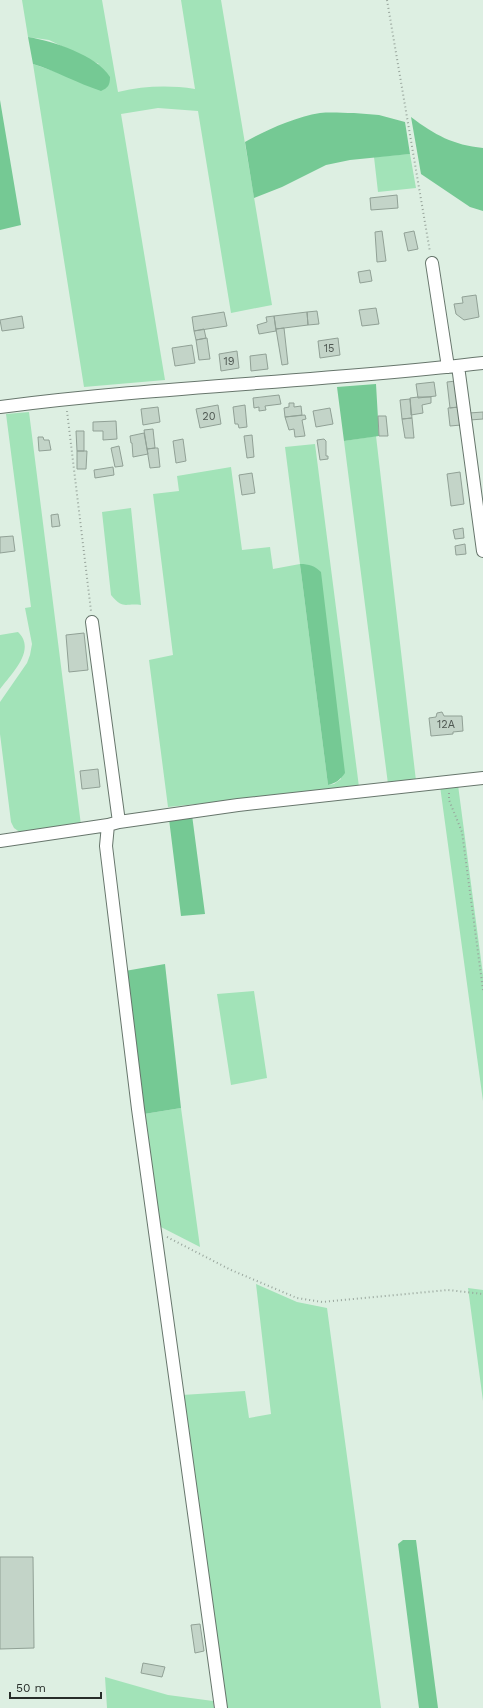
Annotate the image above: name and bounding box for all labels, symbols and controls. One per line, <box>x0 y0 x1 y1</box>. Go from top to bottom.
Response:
house number: 15 <box>324 342 334 355</box>
house number: 19 <box>223 355 235 368</box>
house number: 20 <box>202 410 216 423</box>
house number: 12A <box>437 718 455 731</box>
scale bar <box>10 1674 101 1700</box>
text: 50 m <box>16 1681 46 1695</box>

